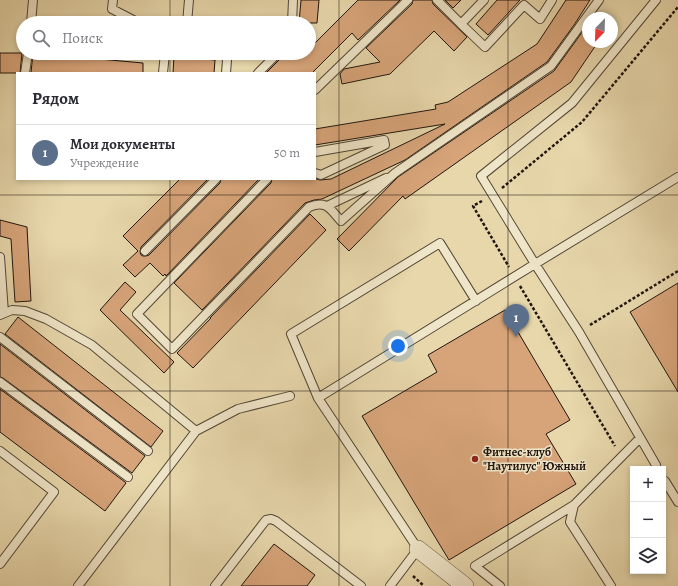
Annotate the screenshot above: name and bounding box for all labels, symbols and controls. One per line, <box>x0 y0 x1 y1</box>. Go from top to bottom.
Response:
north arrow <box>582 12 618 48</box>
search box <box>16 16 316 60</box>
icon: search <box>30 27 52 49</box>
text: Поиск <box>62 28 103 48</box>
text: Рядом <box>32 87 79 110</box>
text: Мои документы <box>70 134 175 154</box>
text: 1 <box>43 144 47 161</box>
text: 50 m <box>274 144 300 161</box>
text: Учреждение <box>70 154 139 171</box>
pin: 1 <box>503 304 529 337</box>
your location <box>388 336 408 356</box>
place label: Фитнес-клуб "Наутилус" Южный <box>483 444 586 474</box>
marker: Фитнес-клуб "Наутилус" Южный <box>470 454 480 464</box>
map controls <box>630 466 666 574</box>
button: + <box>630 466 666 502</box>
button: − <box>630 502 666 538</box>
button: layers <box>630 538 666 574</box>

